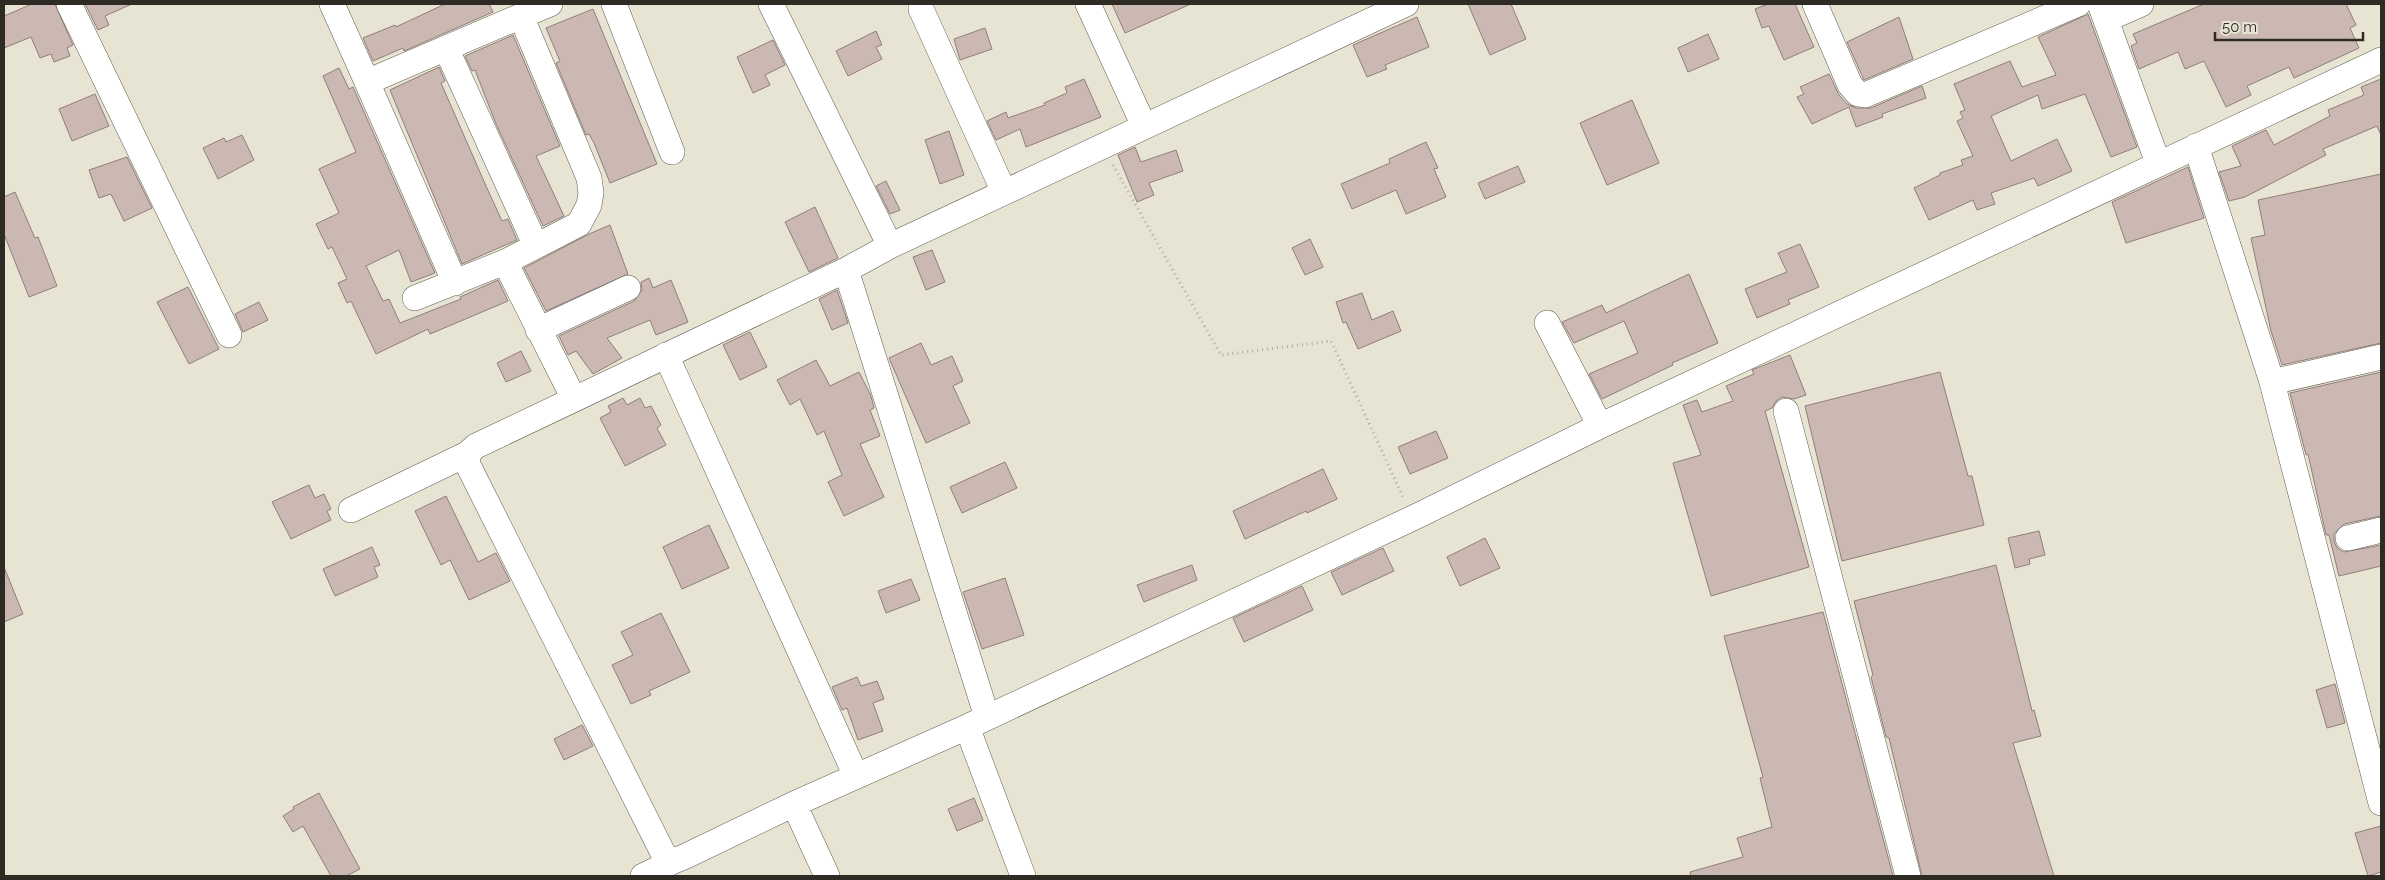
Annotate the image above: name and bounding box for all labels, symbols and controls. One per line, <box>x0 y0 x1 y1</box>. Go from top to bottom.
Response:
scale bar <box>2215 10 2362 42</box>
text: 50 m <box>2222 18 2257 36</box>

